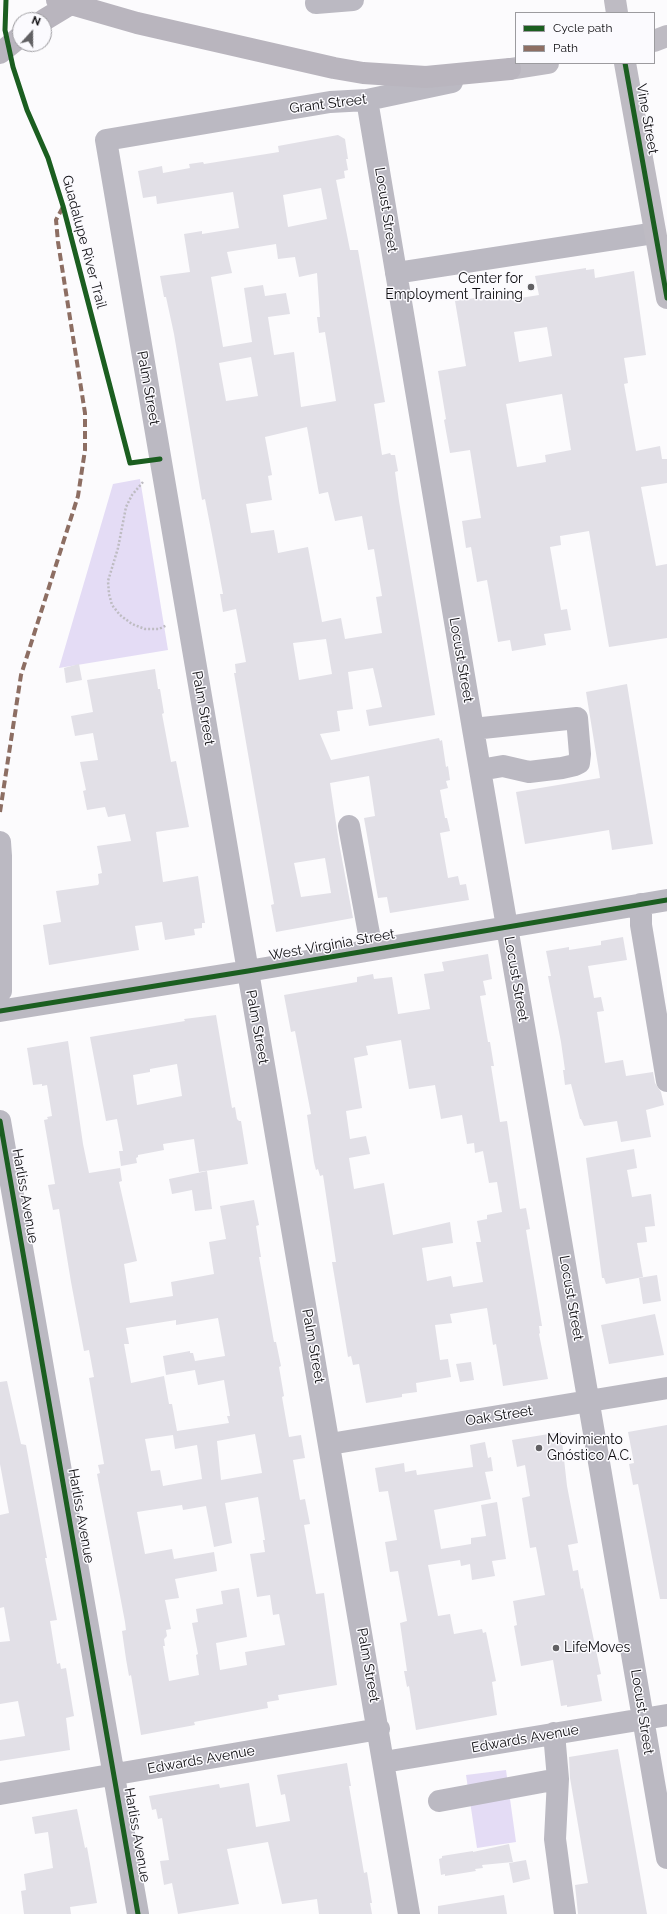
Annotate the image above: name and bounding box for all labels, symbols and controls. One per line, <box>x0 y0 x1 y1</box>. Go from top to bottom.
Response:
north arrow <box>12 12 52 52</box>
legend <box>515 12 655 64</box>
text: N <box>30 14 42 29</box>
text: Cycle path <box>553 21 612 35</box>
text: Path <box>553 41 578 55</box>
street label: Vine Street <box>633 82 661 156</box>
street label: Grant Street <box>288 91 368 117</box>
street label: Locust Street <box>371 166 401 254</box>
street label: Guadalupe River Trail <box>58 173 110 311</box>
place label: Center for Employment Training <box>385 271 523 304</box>
marker: Center for Employment Training <box>526 282 536 292</box>
street label: Palm Street <box>133 349 163 427</box>
street label: Locust Street <box>445 616 477 704</box>
street label: Palm Street <box>188 669 218 747</box>
street label: West Virginia Street <box>268 926 396 964</box>
street label: Locust Street <box>500 935 532 1023</box>
street label: Palm Street <box>242 988 272 1066</box>
street label: Harliss Avenue <box>8 1147 42 1245</box>
street label: Locust Street <box>555 1254 587 1342</box>
street label: Palm Street <box>298 1307 328 1385</box>
street label: Oak Street <box>464 1402 534 1430</box>
place label: Movimiento Gnóstico A.C. <box>547 1432 632 1464</box>
marker: Movimiento Gnóstico A.C. <box>534 1443 544 1453</box>
street label: Harliss Avenue <box>64 1467 98 1565</box>
street label: Palm Street <box>353 1626 383 1704</box>
place label: LifeMoves <box>564 1640 630 1656</box>
marker: LifeMoves <box>551 1643 561 1653</box>
street label: Locust Street <box>627 1668 657 1756</box>
street label: Edwards Avenue <box>470 1721 580 1757</box>
street label: Edwards Avenue <box>146 1742 256 1778</box>
street label: Harliss Avenue <box>120 1786 154 1884</box>

